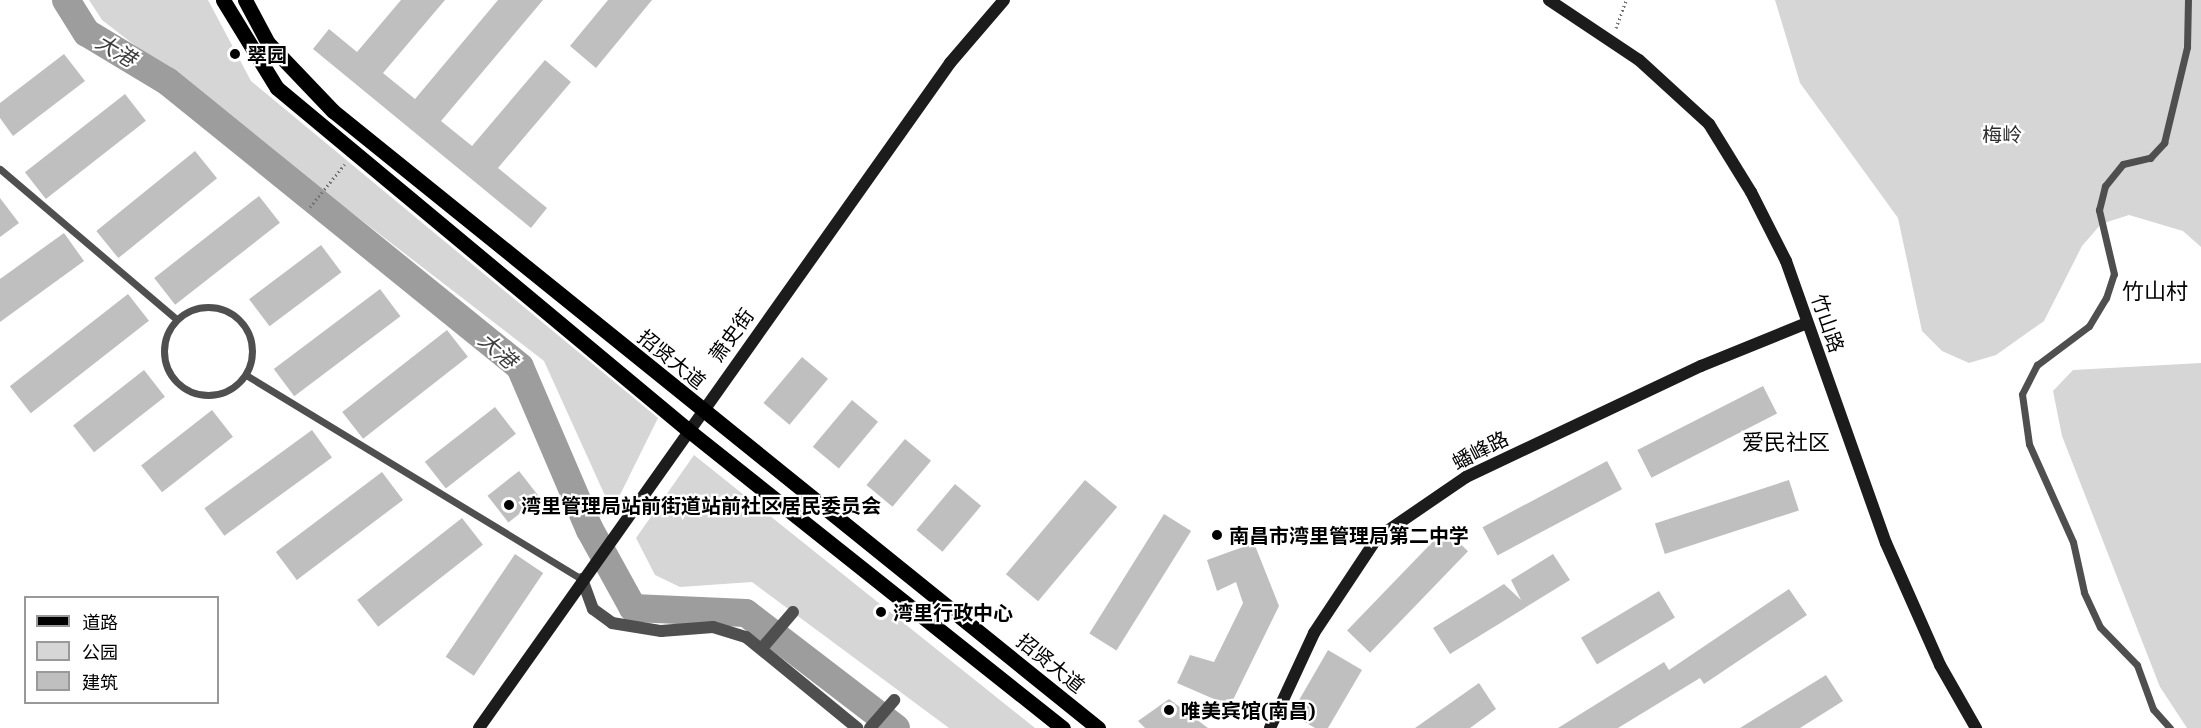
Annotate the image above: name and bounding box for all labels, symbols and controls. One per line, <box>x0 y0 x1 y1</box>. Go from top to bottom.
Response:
water label: 大港 <box>92 28 140 72</box>
place label: 翠园 <box>247 42 287 66</box>
marker: 翠园 <box>228 47 242 61</box>
park label: 梅岭 <box>1982 122 2022 146</box>
district label: 竹山村 <box>2122 278 2188 304</box>
street label: 竹山路 <box>1807 291 1849 355</box>
street label: 萧史街 <box>704 304 758 366</box>
street label: 招贤大道 <box>633 325 711 393</box>
water label: 大港 <box>474 327 522 373</box>
street label: 蟠峰路 <box>1448 426 1512 474</box>
district label: 爱民社区 <box>1742 429 1830 455</box>
place label: 湾里管理局站前街道站前社区居民委员会 <box>521 493 881 517</box>
marker: 湾里管理局站前街道站前社区居民委员会 <box>502 498 516 512</box>
place label: 南昌市湾里管理局第二中学 <box>1229 523 1469 547</box>
marker: 南昌市湾里管理局第二中学 <box>1210 528 1224 542</box>
legend <box>24 596 219 704</box>
place label: 湾里行政中心 <box>893 600 1013 624</box>
marker: 湾里行政中心 <box>874 605 888 619</box>
text: 道路 <box>82 611 118 633</box>
street label: 招贤大道 <box>1012 629 1090 697</box>
text: 公园 <box>82 641 118 663</box>
text: 建筑 <box>82 671 118 693</box>
place label: 唯美宾馆(南昌) <box>1181 698 1316 722</box>
marker: 唯美宾馆(南昌) <box>1162 703 1176 717</box>

